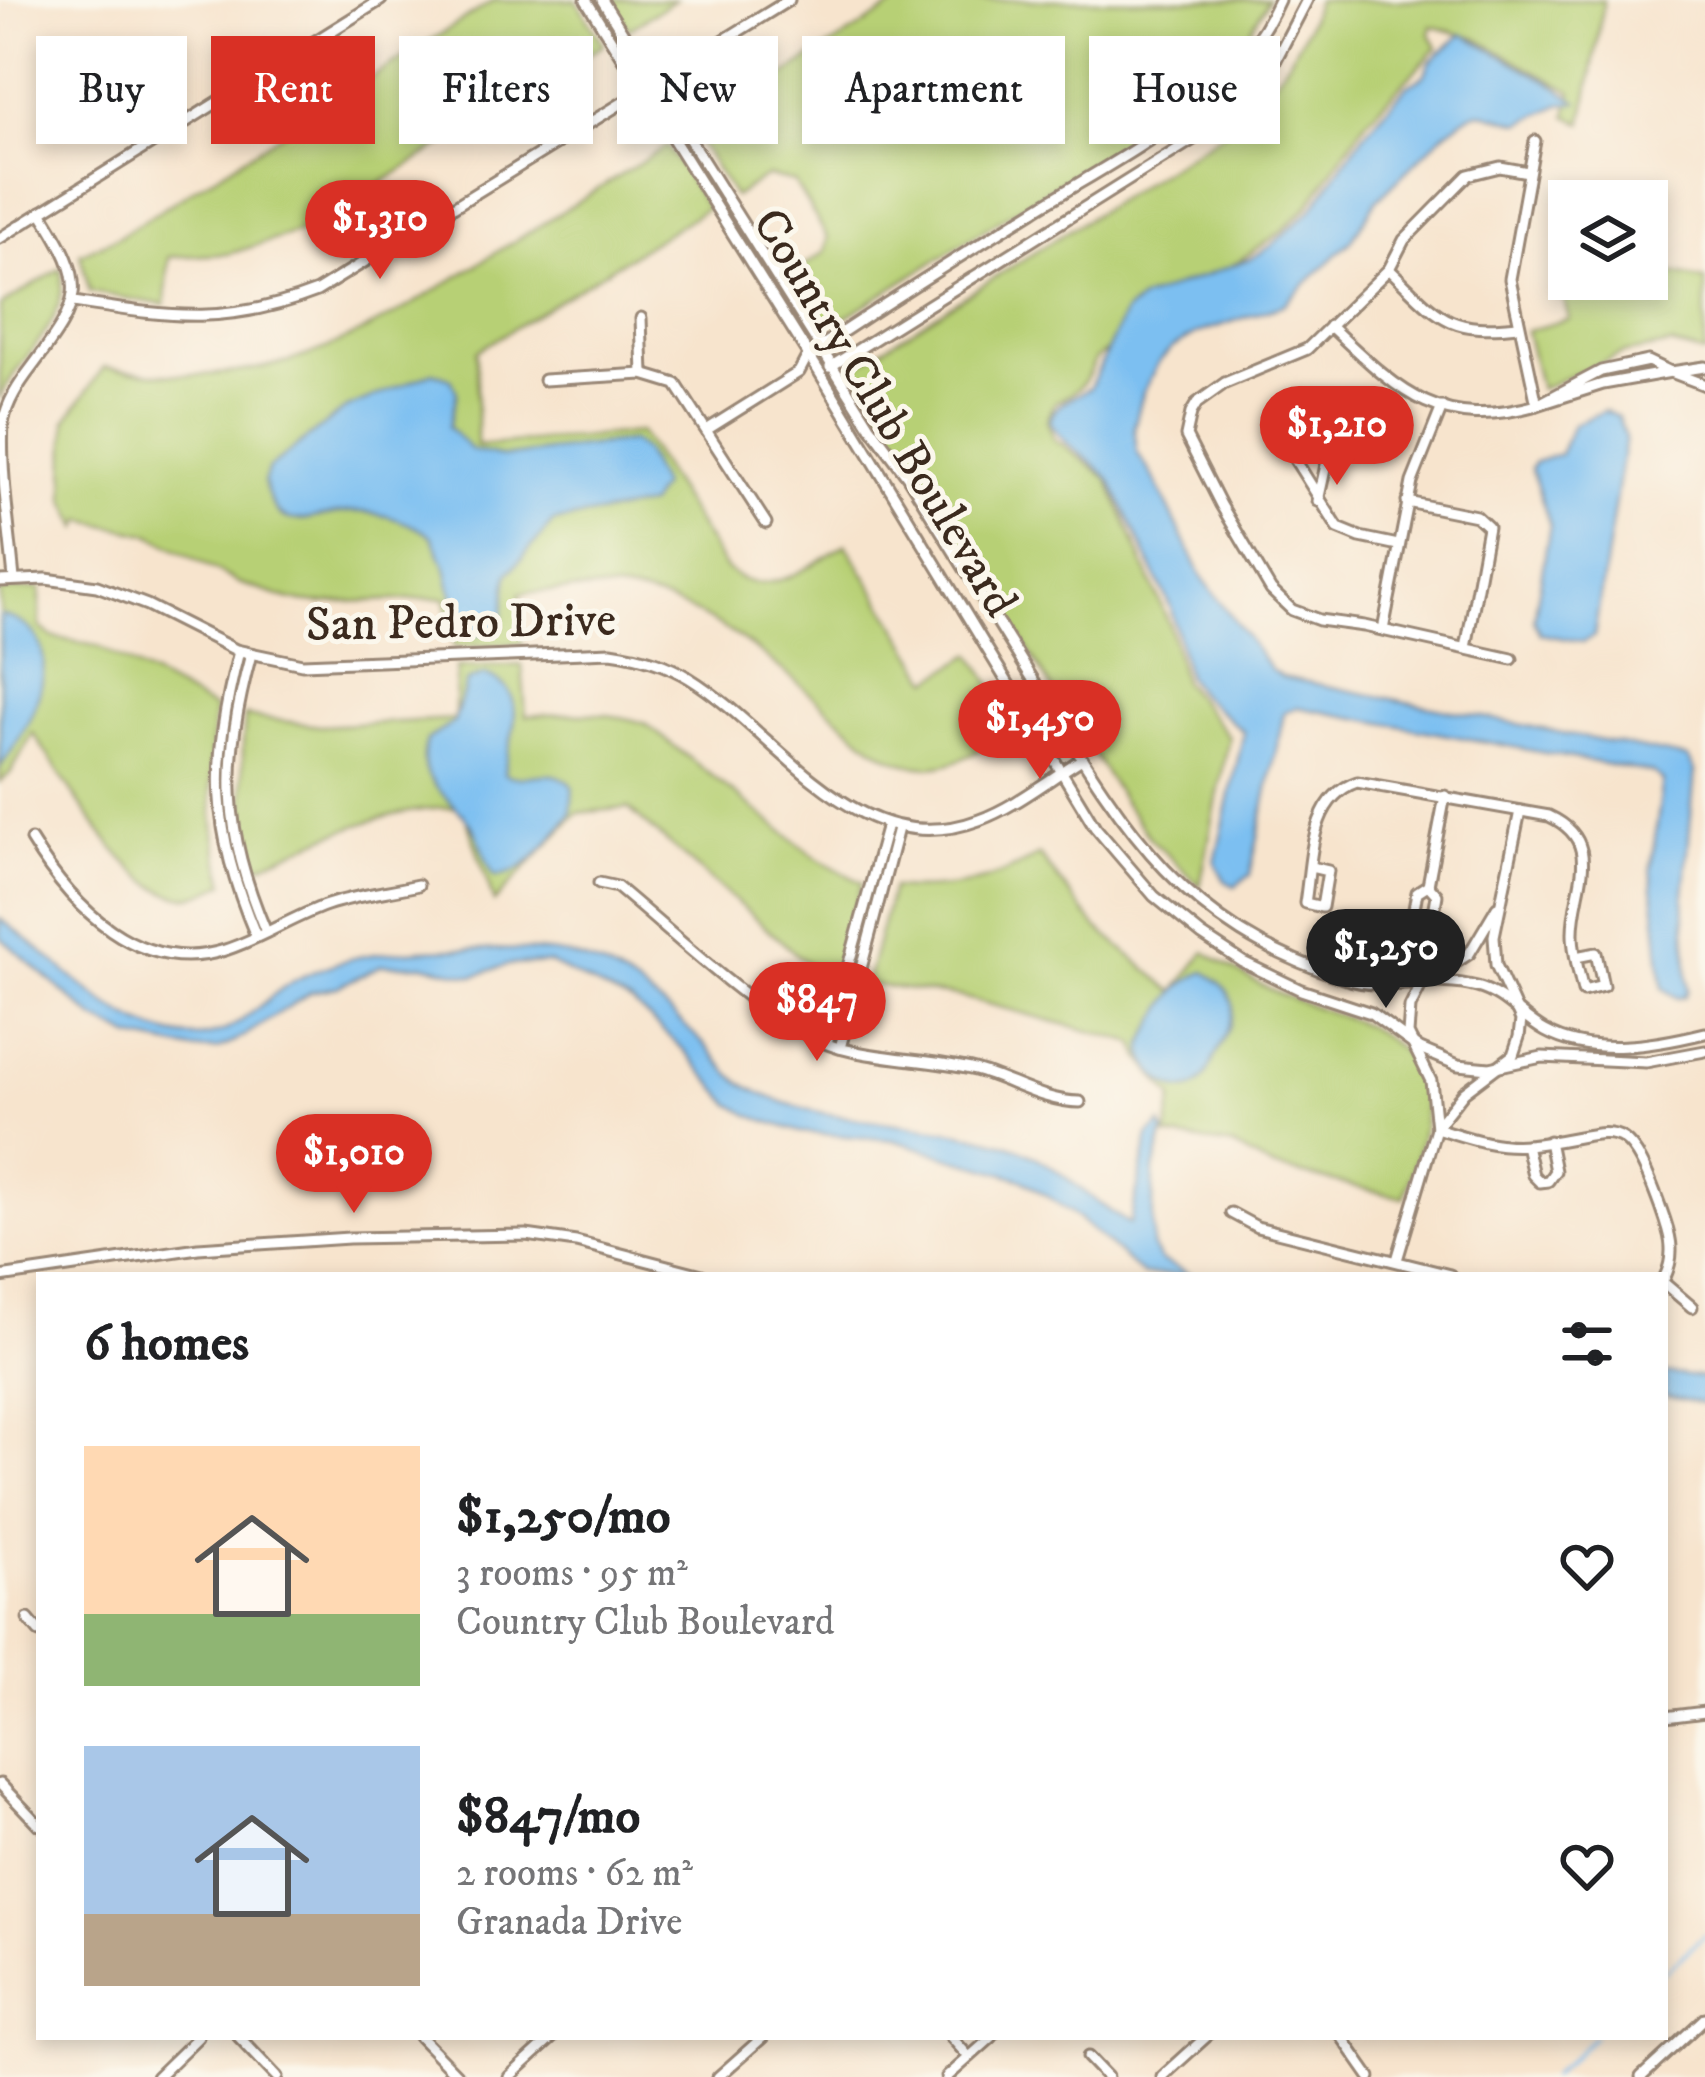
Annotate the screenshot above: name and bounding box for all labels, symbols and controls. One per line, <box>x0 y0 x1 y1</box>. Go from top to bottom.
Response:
chip: Buy <box>36 36 187 144</box>
chip: Rent <box>211 36 375 144</box>
chip: Filters <box>399 36 593 144</box>
chip: New <box>617 36 778 144</box>
chip: Apartment <box>802 36 1065 144</box>
chip: House <box>1089 36 1280 144</box>
pin: $1,310 <box>282 180 478 282</box>
map controls <box>1548 180 1668 300</box>
button: layers <box>1548 180 1668 300</box>
text: $1,310 <box>332 194 428 243</box>
street label: Country Club Boulevard <box>738 198 1030 628</box>
pin: $1,210 <box>1239 386 1435 488</box>
text: $1,210 <box>1287 400 1387 449</box>
street label: San Pedro Drive <box>305 590 617 656</box>
pin: $1,450 <box>942 680 1138 782</box>
text: $1,450 <box>985 694 1095 743</box>
pin: $1,250 <box>1288 909 1484 1011</box>
text: $1,250 <box>1333 923 1439 972</box>
pin: $847 <box>746 962 888 1064</box>
text: $847 <box>776 976 858 1025</box>
pin: $1,010 <box>256 1114 452 1216</box>
text: $1,010 <box>303 1128 405 1177</box>
icon: filters <box>1554 1311 1620 1377</box>
text: 6 homes <box>84 1312 249 1376</box>
text: $1,250/mo <box>456 1485 671 1549</box>
icon: home <box>180 1494 324 1638</box>
icon: heart <box>1554 1533 1620 1599</box>
text: 3 rooms · 95 m² <box>456 1549 688 1598</box>
text: Country Club Boulevard <box>456 1598 835 1647</box>
text: $847/mo <box>456 1785 640 1849</box>
icon: home <box>180 1794 324 1938</box>
icon: heart <box>1554 1833 1620 1899</box>
text: 2 rooms · 62 m² <box>456 1849 693 1898</box>
text: Granada Drive <box>456 1898 683 1947</box>

